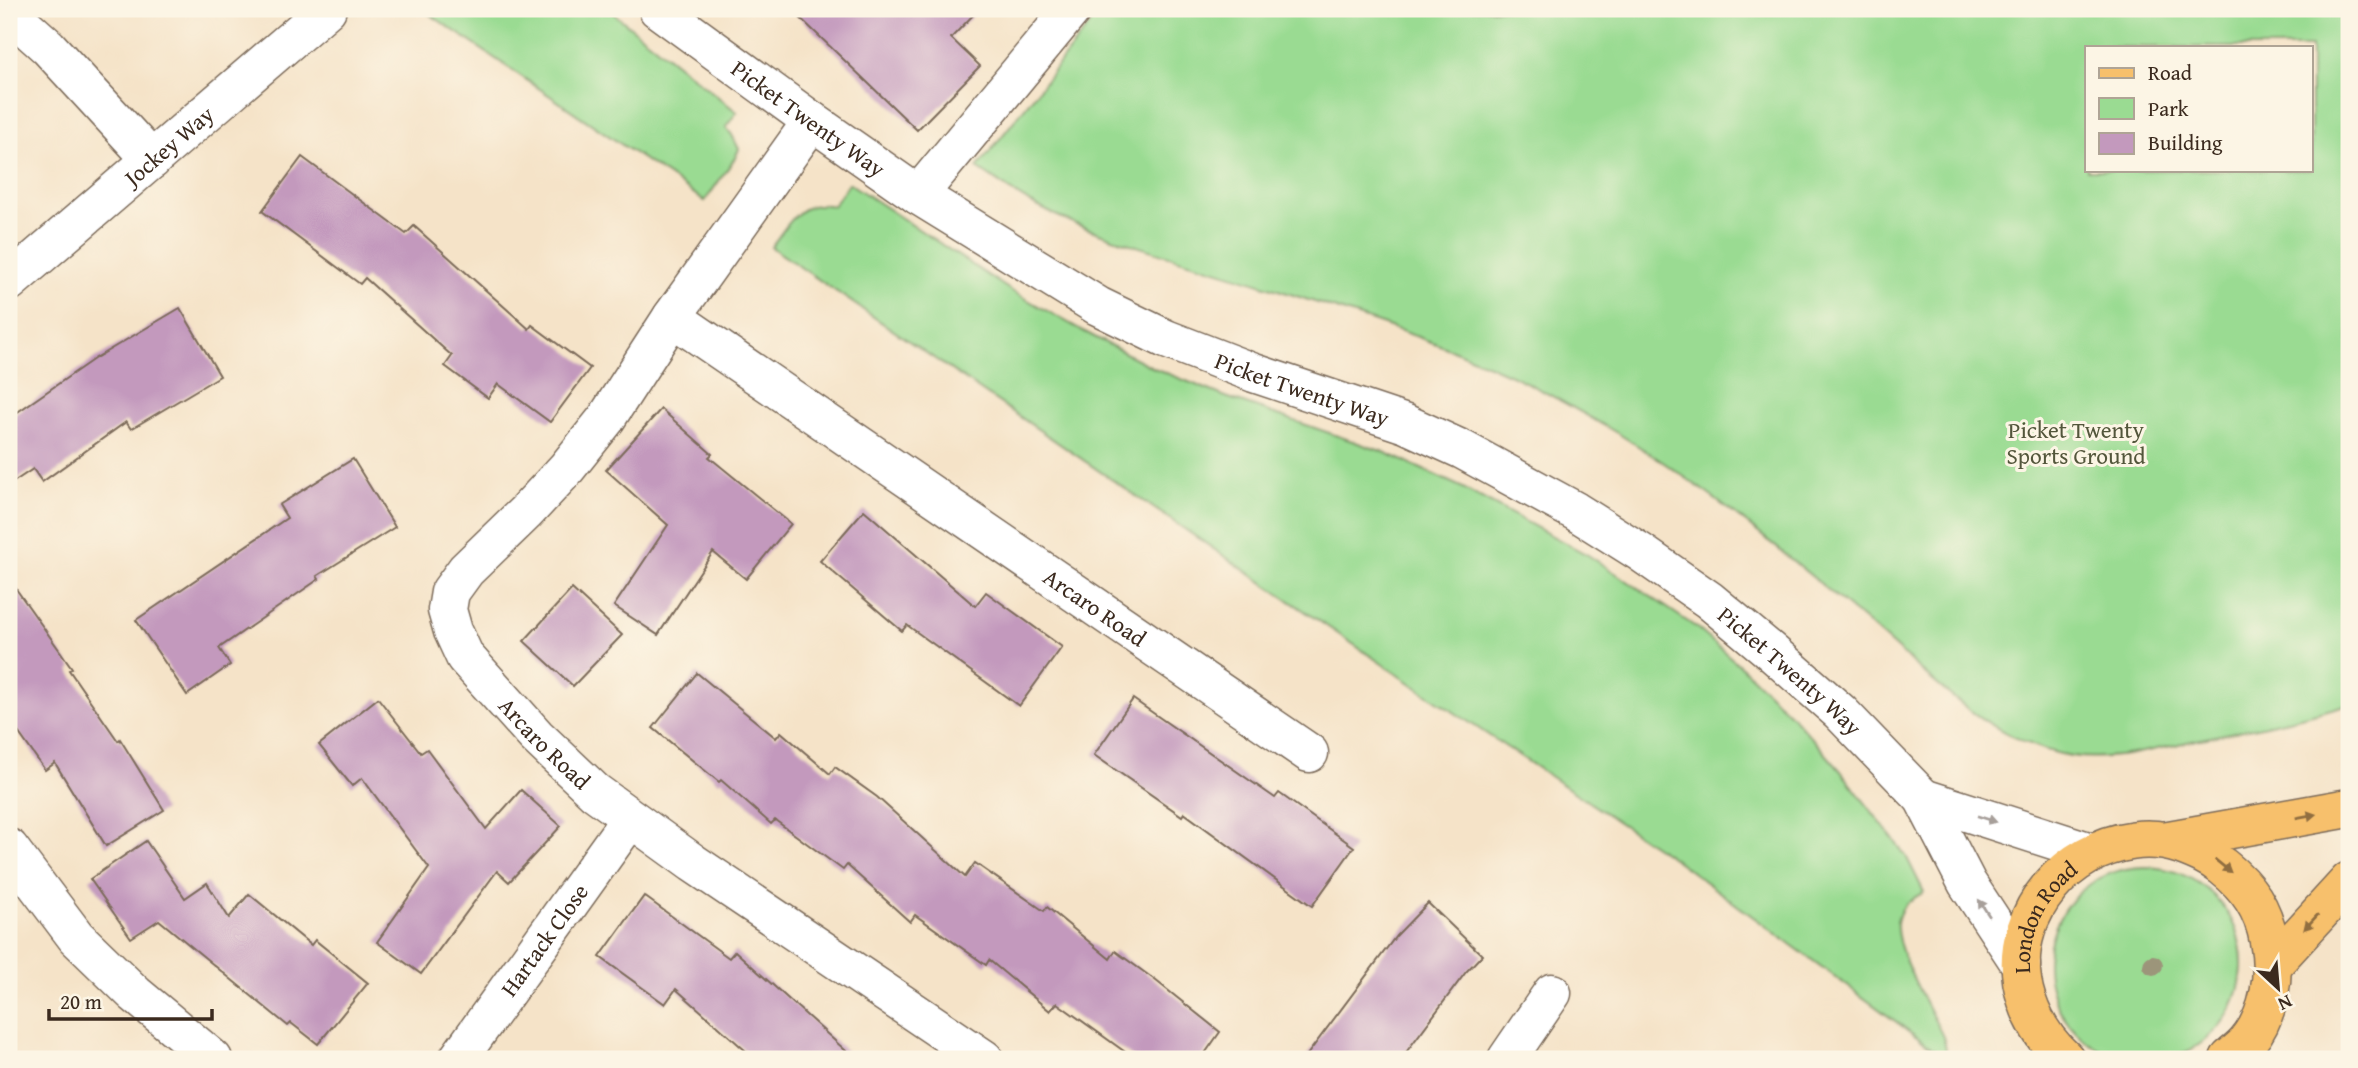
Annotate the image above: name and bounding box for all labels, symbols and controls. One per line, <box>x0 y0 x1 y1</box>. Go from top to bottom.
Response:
legend <box>2085 46 2312 172</box>
street label: Picket Twenty Way <box>725 52 893 184</box>
text: Road <box>2148 57 2193 88</box>
text: Park <box>2148 93 2189 124</box>
street label: Jockey Way <box>114 97 221 195</box>
text: Building <box>2148 127 2223 158</box>
street label: Picket Twenty Way <box>1211 343 1394 434</box>
park label: Picket Twenty Sports Ground <box>2006 413 2146 472</box>
street label: Arcaro Road <box>1037 560 1154 654</box>
street label: Picket Twenty Way <box>1711 598 1870 743</box>
street label: Arcaro Road <box>492 689 599 797</box>
one-way arrow <box>2295 810 2317 821</box>
one-way arrow <box>1977 814 1998 825</box>
street label: London Road <box>2004 851 2084 974</box>
one-way arrow <box>2213 859 2231 874</box>
street label: Hartack Close <box>492 876 595 1003</box>
one-way arrow <box>1977 898 1990 918</box>
one-way arrow <box>2304 913 2320 930</box>
north arrow <box>2242 953 2312 1023</box>
scale bar <box>49 977 212 1021</box>
text: 20 m <box>60 986 102 1017</box>
text: N <box>2273 988 2297 1019</box>

